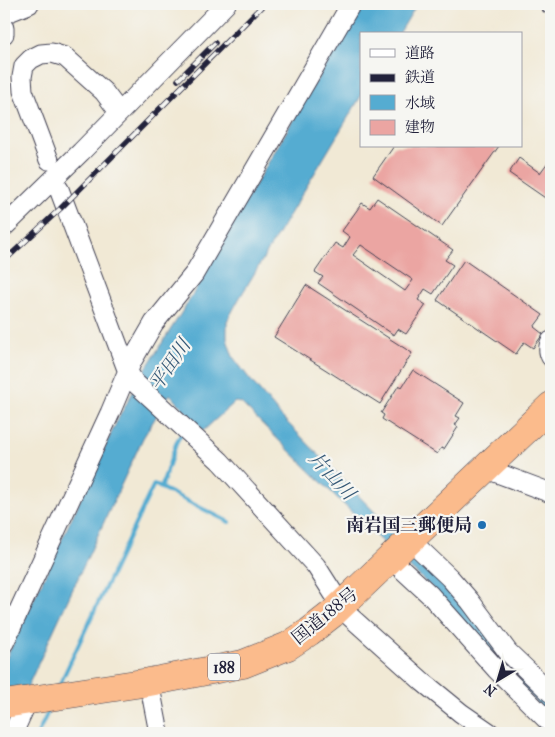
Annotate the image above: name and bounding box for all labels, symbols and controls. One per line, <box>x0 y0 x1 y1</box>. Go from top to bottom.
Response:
legend <box>360 32 522 148</box>
text: 道路 <box>405 44 435 62</box>
text: 鉄道 <box>405 68 435 86</box>
text: 水域 <box>405 94 435 112</box>
text: 建物 <box>405 118 435 136</box>
water label: 平田川 <box>145 334 196 395</box>
water label: 片山川 <box>305 448 361 506</box>
place label: 南岩国三郵便局 <box>346 515 472 536</box>
marker: 南岩国三郵便局 <box>476 519 488 531</box>
street label: 国道188号 <box>288 583 362 649</box>
road number: 188 <box>208 654 240 680</box>
north arrow <box>472 654 522 704</box>
text: N <box>481 680 500 700</box>

